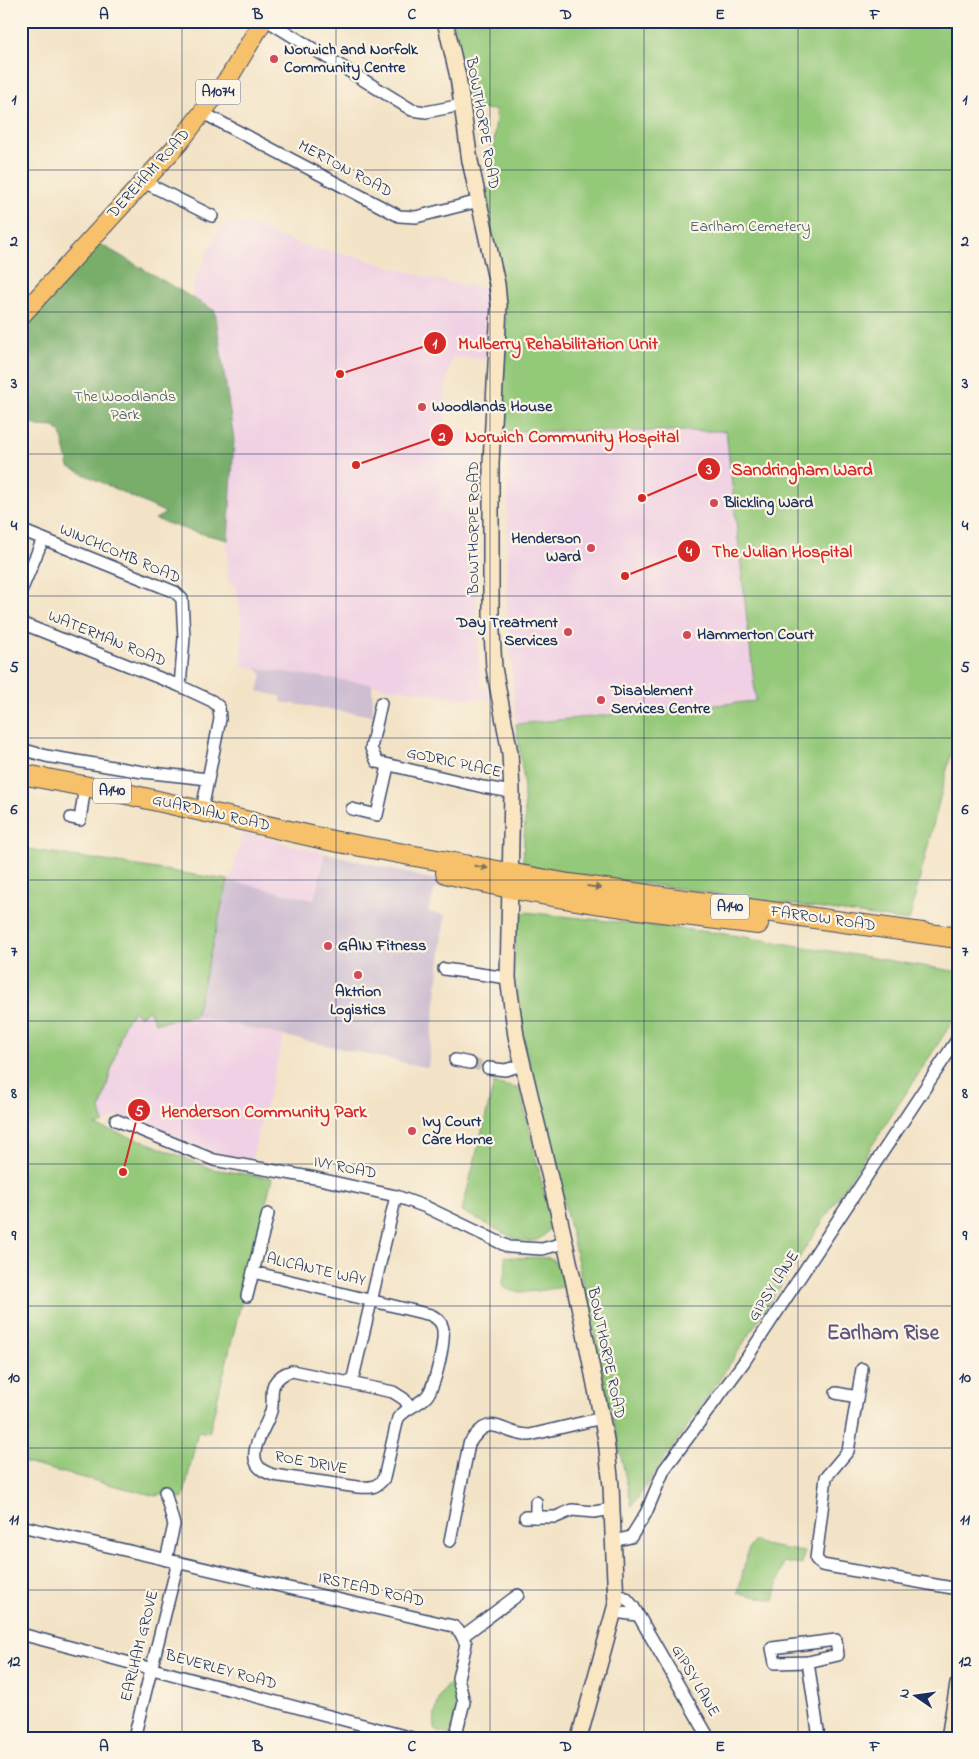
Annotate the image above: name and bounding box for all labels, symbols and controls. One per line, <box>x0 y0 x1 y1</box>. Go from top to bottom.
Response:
text: A <box>99 3 109 27</box>
text: B <box>252 3 264 27</box>
text: C <box>408 3 417 27</box>
text: D <box>559 3 572 27</box>
text: E <box>715 3 725 27</box>
text: F <box>869 3 881 27</box>
place label: Norwich and Norfolk Community Centre <box>284 38 419 81</box>
marker: Norwich and Norfolk Community Centre <box>268 53 280 65</box>
street label: BOWTHORPE ROAD <box>458 54 505 191</box>
road number: A1074 <box>196 80 240 104</box>
text: 1 <box>11 88 17 112</box>
text: 1 <box>962 88 968 112</box>
street label: DEREHAM ROAD <box>101 124 196 225</box>
street label: MERTON ROAD <box>294 134 396 204</box>
park label: Earlham Cemetery <box>690 215 810 239</box>
text: 2 <box>9 230 18 254</box>
text: 2 <box>960 230 969 254</box>
callout: Mulberry Rehabilitation Unit <box>423 327 668 360</box>
text: Mulberry Rehabilitation Unit <box>458 332 659 359</box>
text: 1 <box>433 333 438 355</box>
text: 3 <box>10 372 18 396</box>
text: 3 <box>961 372 969 396</box>
park label: The Woodlands Park <box>74 385 176 427</box>
place label: Woodlands House <box>432 395 553 419</box>
marker: Woodlands House <box>416 401 428 413</box>
callout: Norwich Community Hospital <box>430 419 689 452</box>
text: Norwich Community Hospital <box>465 425 679 452</box>
text: 2 <box>437 426 446 448</box>
callout: Sandringham Ward <box>697 452 883 485</box>
text: Sandringham Ward <box>731 458 874 485</box>
text: 3 <box>705 459 712 481</box>
street label: BOWTHORPE ROAD <box>462 461 486 596</box>
place label: Blickling Ward <box>723 491 813 516</box>
marker: Blickling Ward <box>708 497 720 509</box>
text: 4 <box>10 514 18 538</box>
text: 4 <box>961 514 969 538</box>
street label: WINCHCOMB ROAD <box>56 518 184 590</box>
place label: Henderson Ward <box>511 527 581 569</box>
callout: The Julian Hospital <box>677 534 862 567</box>
text: The Julian Hospital <box>712 540 852 566</box>
text: 4 <box>685 541 693 563</box>
marker: Henderson Ward <box>585 542 597 554</box>
street label: WATERMAN ROAD <box>44 604 170 674</box>
place label: Day Treatment Services <box>456 611 559 653</box>
place label: Hammerton Court <box>697 623 815 647</box>
marker: Day Treatment Services <box>562 626 574 638</box>
marker: Hammerton Court <box>681 629 693 641</box>
text: 5 <box>9 656 19 680</box>
text: 5 <box>960 656 970 680</box>
place label: Disablement Services Centre <box>610 679 711 721</box>
marker: Disablement Services Centre <box>595 694 607 706</box>
street label: GODRIC PLACE <box>404 741 504 785</box>
road number: A140 <box>93 778 131 804</box>
street label: GUARDIAN ROAD <box>150 788 272 838</box>
text: 6 <box>9 798 18 822</box>
text: 6 <box>960 798 969 822</box>
one-way arrow <box>474 863 489 871</box>
one-way arrow <box>586 884 602 892</box>
road number: A140 <box>711 894 749 920</box>
street label: FARROW ROAD <box>768 900 877 938</box>
place label: GAIN Fitness <box>338 934 426 958</box>
text: 7 <box>11 940 18 964</box>
marker: GAIN Fitness <box>322 940 334 952</box>
text: 7 <box>962 940 969 964</box>
marker: Aktrion Logistics <box>352 969 364 981</box>
place label: Aktrion Logistics <box>330 980 386 1023</box>
text: 8 <box>10 1082 17 1106</box>
text: 8 <box>961 1082 968 1106</box>
callout: Henderson Community Park <box>126 1094 377 1127</box>
text: Henderson Community Park <box>161 1100 368 1127</box>
text: 5 <box>135 1101 144 1123</box>
place label: Ivy Court Care Home <box>422 1110 494 1152</box>
marker: Ivy Court Care Home <box>406 1125 418 1137</box>
street label: IVY ROAD <box>311 1150 379 1186</box>
text: 9 <box>11 1224 17 1248</box>
text: 9 <box>962 1224 968 1248</box>
street label: GIPSY LANE <box>742 1246 806 1326</box>
street label: ALICANTE WAY <box>264 1247 369 1293</box>
street label: BOWTHORPE ROAD <box>580 1284 632 1421</box>
district label: Earlham Rise <box>827 1319 940 1349</box>
text: 10 <box>8 1366 20 1390</box>
text: 10 <box>959 1366 971 1390</box>
street label: ROE DRIVE <box>273 1445 349 1481</box>
text: 11 <box>9 1508 20 1532</box>
text: 11 <box>960 1508 971 1532</box>
street label: IRSTEAD ROAD <box>315 1566 427 1614</box>
street label: EARLHAM GROVE <box>115 1588 165 1704</box>
street label: GIPSY LANE <box>665 1640 725 1722</box>
street label: BEVERLEY ROAD <box>162 1643 279 1696</box>
text: 12 <box>7 1650 21 1674</box>
text: 12 <box>958 1650 972 1674</box>
north arrow <box>892 1672 942 1722</box>
text: N <box>894 1686 916 1700</box>
text: A <box>99 1735 109 1759</box>
text: B <box>252 1735 264 1759</box>
text: C <box>408 1735 417 1759</box>
text: D <box>559 1735 572 1759</box>
text: E <box>715 1735 725 1759</box>
text: F <box>869 1735 881 1759</box>

